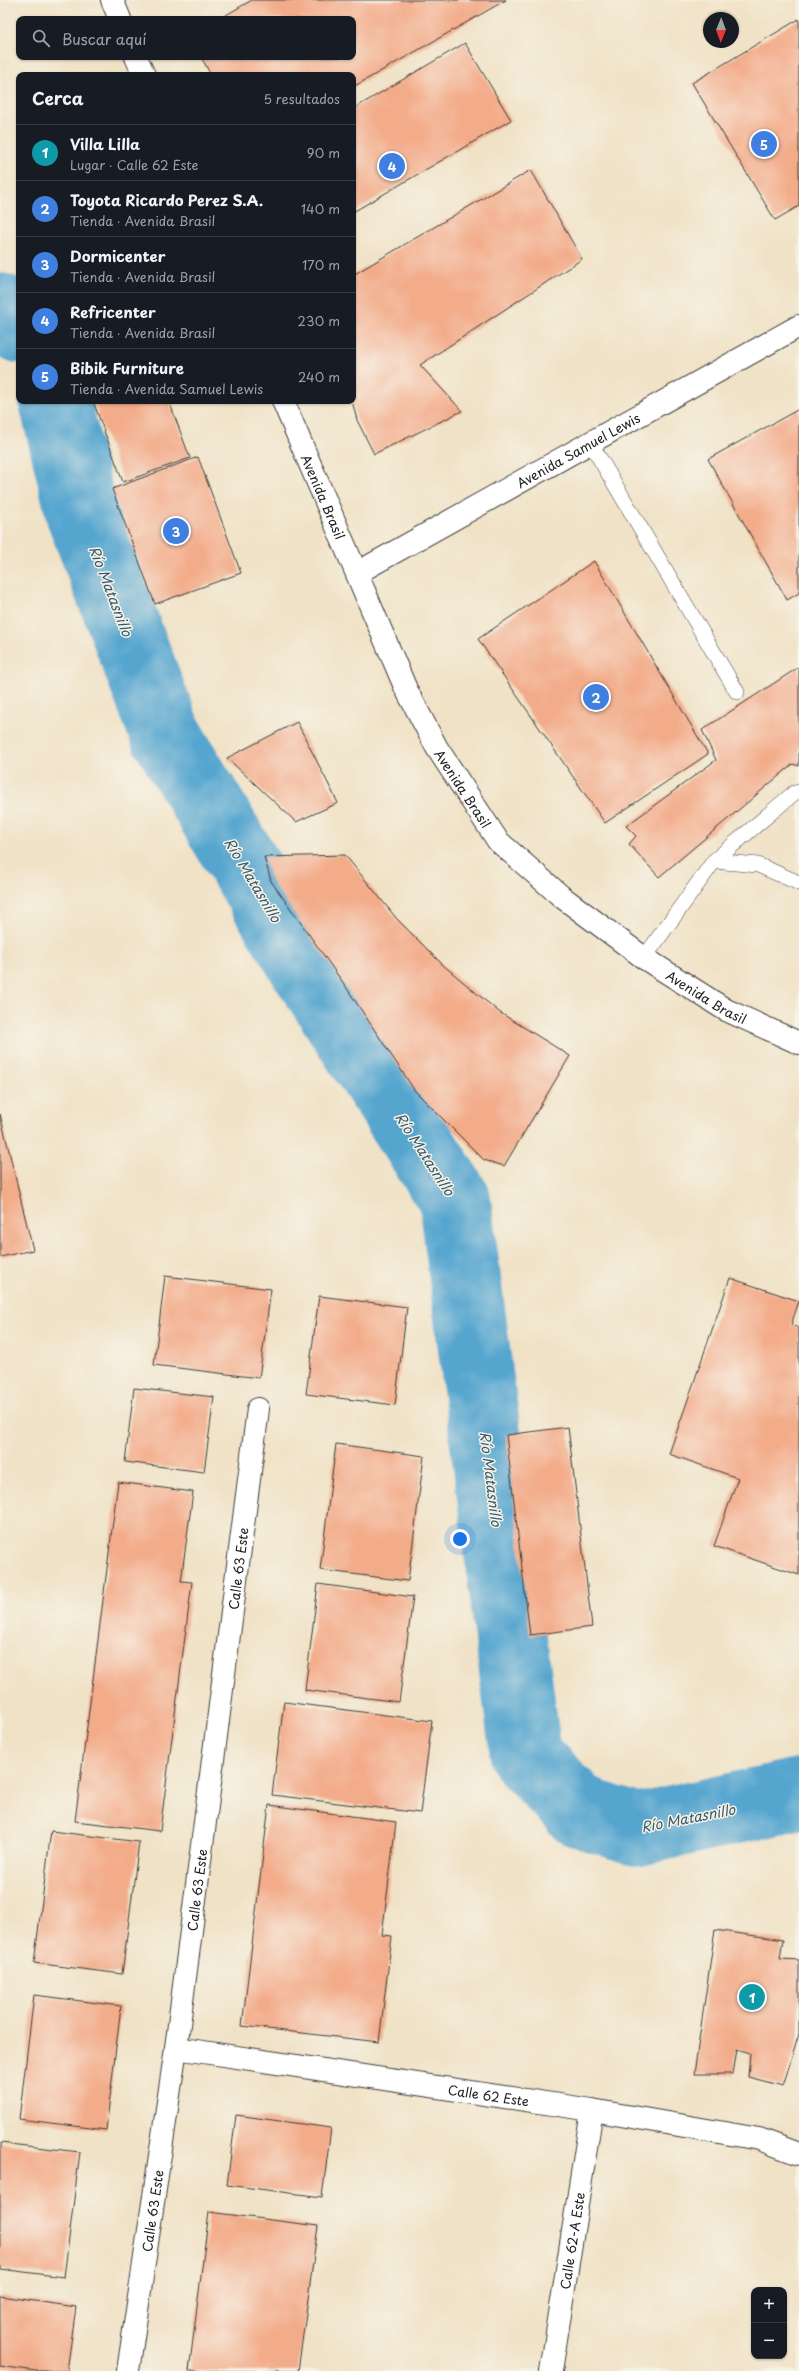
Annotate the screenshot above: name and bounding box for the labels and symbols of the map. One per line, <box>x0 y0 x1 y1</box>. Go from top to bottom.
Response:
north arrow <box>703 12 739 48</box>
pin: 5 <box>751 129 777 159</box>
pin: 4 <box>379 151 405 181</box>
street label: Avenida Samuel Lewis <box>513 407 643 492</box>
street label: Avenida Brasil <box>297 451 350 542</box>
pin: 3 <box>163 516 189 546</box>
water label: Río Matasnillo <box>84 543 138 640</box>
pin: 2 <box>583 682 609 712</box>
street label: Avenida Brasil <box>431 745 496 831</box>
water label: Río Matasnillo <box>219 834 287 927</box>
street label: Avenida Brasil <box>663 965 750 1028</box>
water label: Río Matasnillo <box>390 1108 460 1201</box>
water label: Río Matasnillo <box>475 1430 507 1529</box>
street label: Calle 63 Este <box>223 1526 252 1611</box>
your location <box>450 1529 470 1549</box>
water label: Río Matasnillo <box>639 1798 738 1837</box>
street label: Calle 63 Este <box>182 1848 211 1932</box>
pin: 1 <box>739 1982 765 2012</box>
street label: Calle 62 Este <box>447 2079 531 2110</box>
street label: Calle 63 Este <box>136 2168 167 2253</box>
street label: Calle 62-A Este <box>554 2191 588 2291</box>

